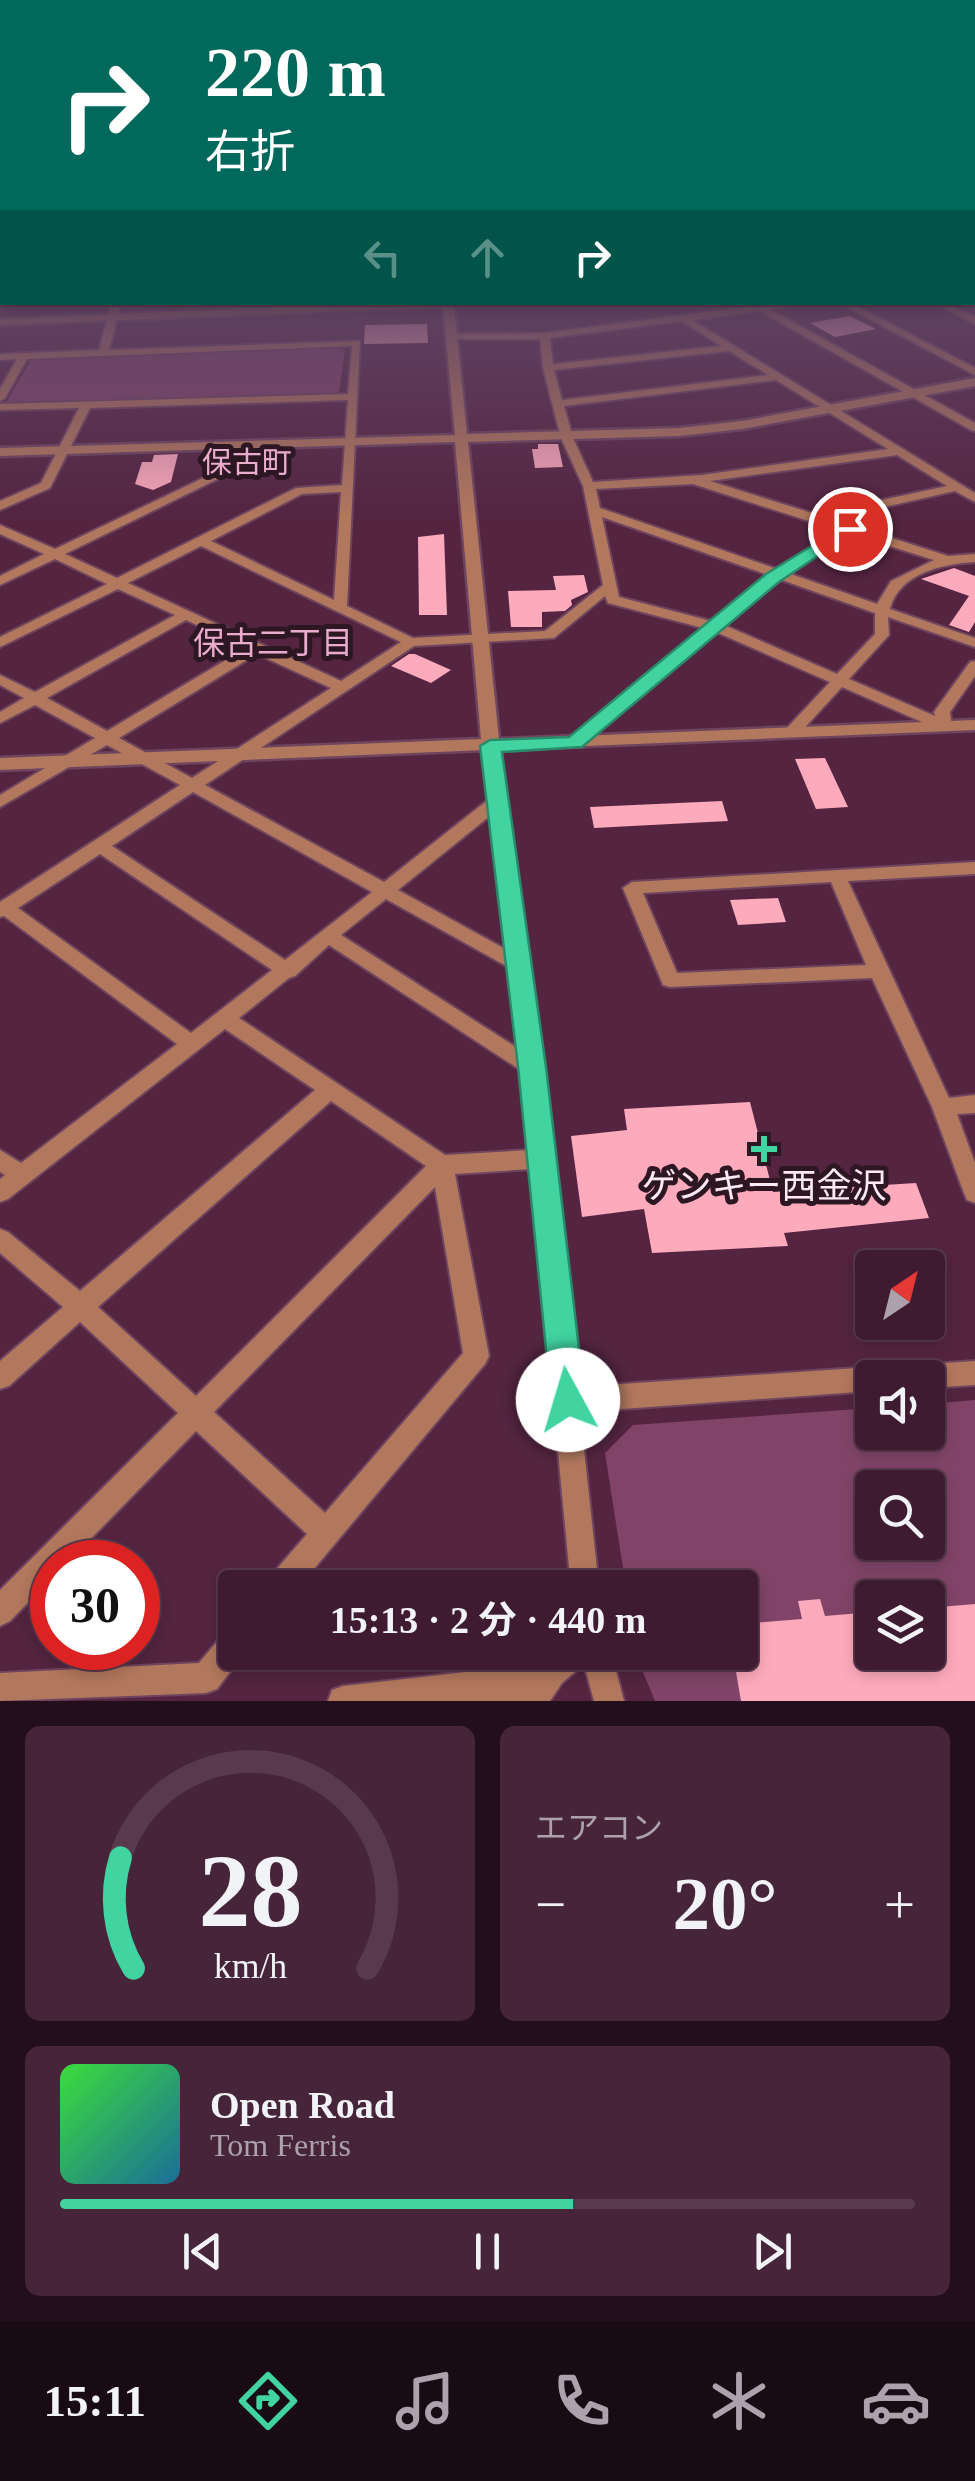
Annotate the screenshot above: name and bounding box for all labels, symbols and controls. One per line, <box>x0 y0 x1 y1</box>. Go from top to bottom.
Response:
text: 220 m <box>205 34 386 111</box>
icon: right <box>40 40 170 170</box>
text: 右折 <box>205 127 295 177</box>
icon: left <box>355 230 410 285</box>
icon: ahead <box>460 230 515 285</box>
icon: right <box>565 230 620 285</box>
district label: 保古町 <box>202 446 292 479</box>
pin <box>808 487 893 572</box>
icon: arrive <box>823 502 878 557</box>
district label: 保古二丁目 <box>193 625 353 661</box>
marker: ゲンキー西金沢 <box>753 1138 775 1160</box>
place label: ゲンキー西金沢 <box>641 1167 887 1206</box>
north arrow <box>855 1250 945 1340</box>
map controls <box>855 1250 945 1670</box>
position arrow <box>516 1348 620 1452</box>
button: sound <box>855 1360 945 1450</box>
button: search <box>855 1470 945 1560</box>
speed limit sign: 30 <box>30 1540 160 1670</box>
button: layers <box>855 1580 945 1670</box>
text: 15:13 · 2 分 · 440 m <box>330 1599 646 1641</box>
text: エアコン <box>535 1810 663 1846</box>
text: 28 <box>198 1833 302 1948</box>
text: 20° <box>673 1862 778 1945</box>
text: − <box>535 1874 566 1935</box>
text: + <box>884 1874 915 1935</box>
text: km/h <box>213 1946 287 1986</box>
text: Open Road <box>210 2084 395 2126</box>
text: Tom Ferris <box>210 2127 351 2163</box>
icon: previous <box>175 2224 230 2279</box>
icon: pause <box>460 2224 515 2279</box>
icon: next <box>745 2224 800 2279</box>
icon: directions <box>233 2366 303 2436</box>
icon: music <box>390 2366 460 2436</box>
icon: phone <box>547 2366 617 2436</box>
icon: climate <box>704 2366 774 2436</box>
icon: car <box>861 2366 931 2436</box>
text: 15:11 <box>44 2376 146 2426</box>

